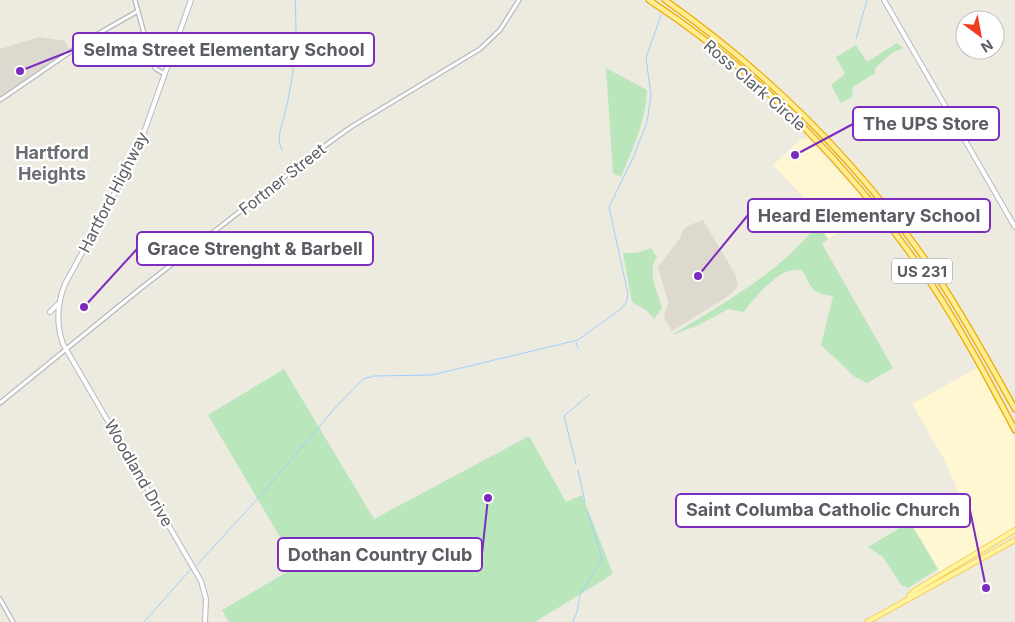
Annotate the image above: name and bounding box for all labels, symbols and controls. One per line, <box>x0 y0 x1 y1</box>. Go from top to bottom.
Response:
north arrow <box>955 10 1005 60</box>
callout: Selma Street Elementary School <box>73 33 374 66</box>
street label: Ross Clark Circle <box>700 35 810 135</box>
text: N <box>978 36 996 56</box>
text: Selma Street Elementary School <box>83 39 365 60</box>
callout: The UPS Store <box>853 107 999 140</box>
text: The UPS Store <box>863 113 989 134</box>
street label: Hartford Highway <box>74 128 152 256</box>
street label: Fortner Street <box>235 139 329 219</box>
district label: Hartford Heights <box>15 142 89 184</box>
callout: Heard Elementary School <box>748 199 990 232</box>
text: Heard Elementary School <box>758 205 980 226</box>
callout: Grace Strenght & Barbell <box>137 232 373 265</box>
text: Grace Strenght & Barbell <box>147 238 363 259</box>
road number: US 231 <box>892 258 952 284</box>
street label: Woodland Drive <box>100 416 178 530</box>
callout: Saint Columba Catholic Church <box>676 494 970 527</box>
text: Saint Columba Catholic Church <box>686 499 960 520</box>
callout: Dothan Country Club <box>278 538 482 571</box>
text: Dothan Country Club <box>288 544 472 565</box>

